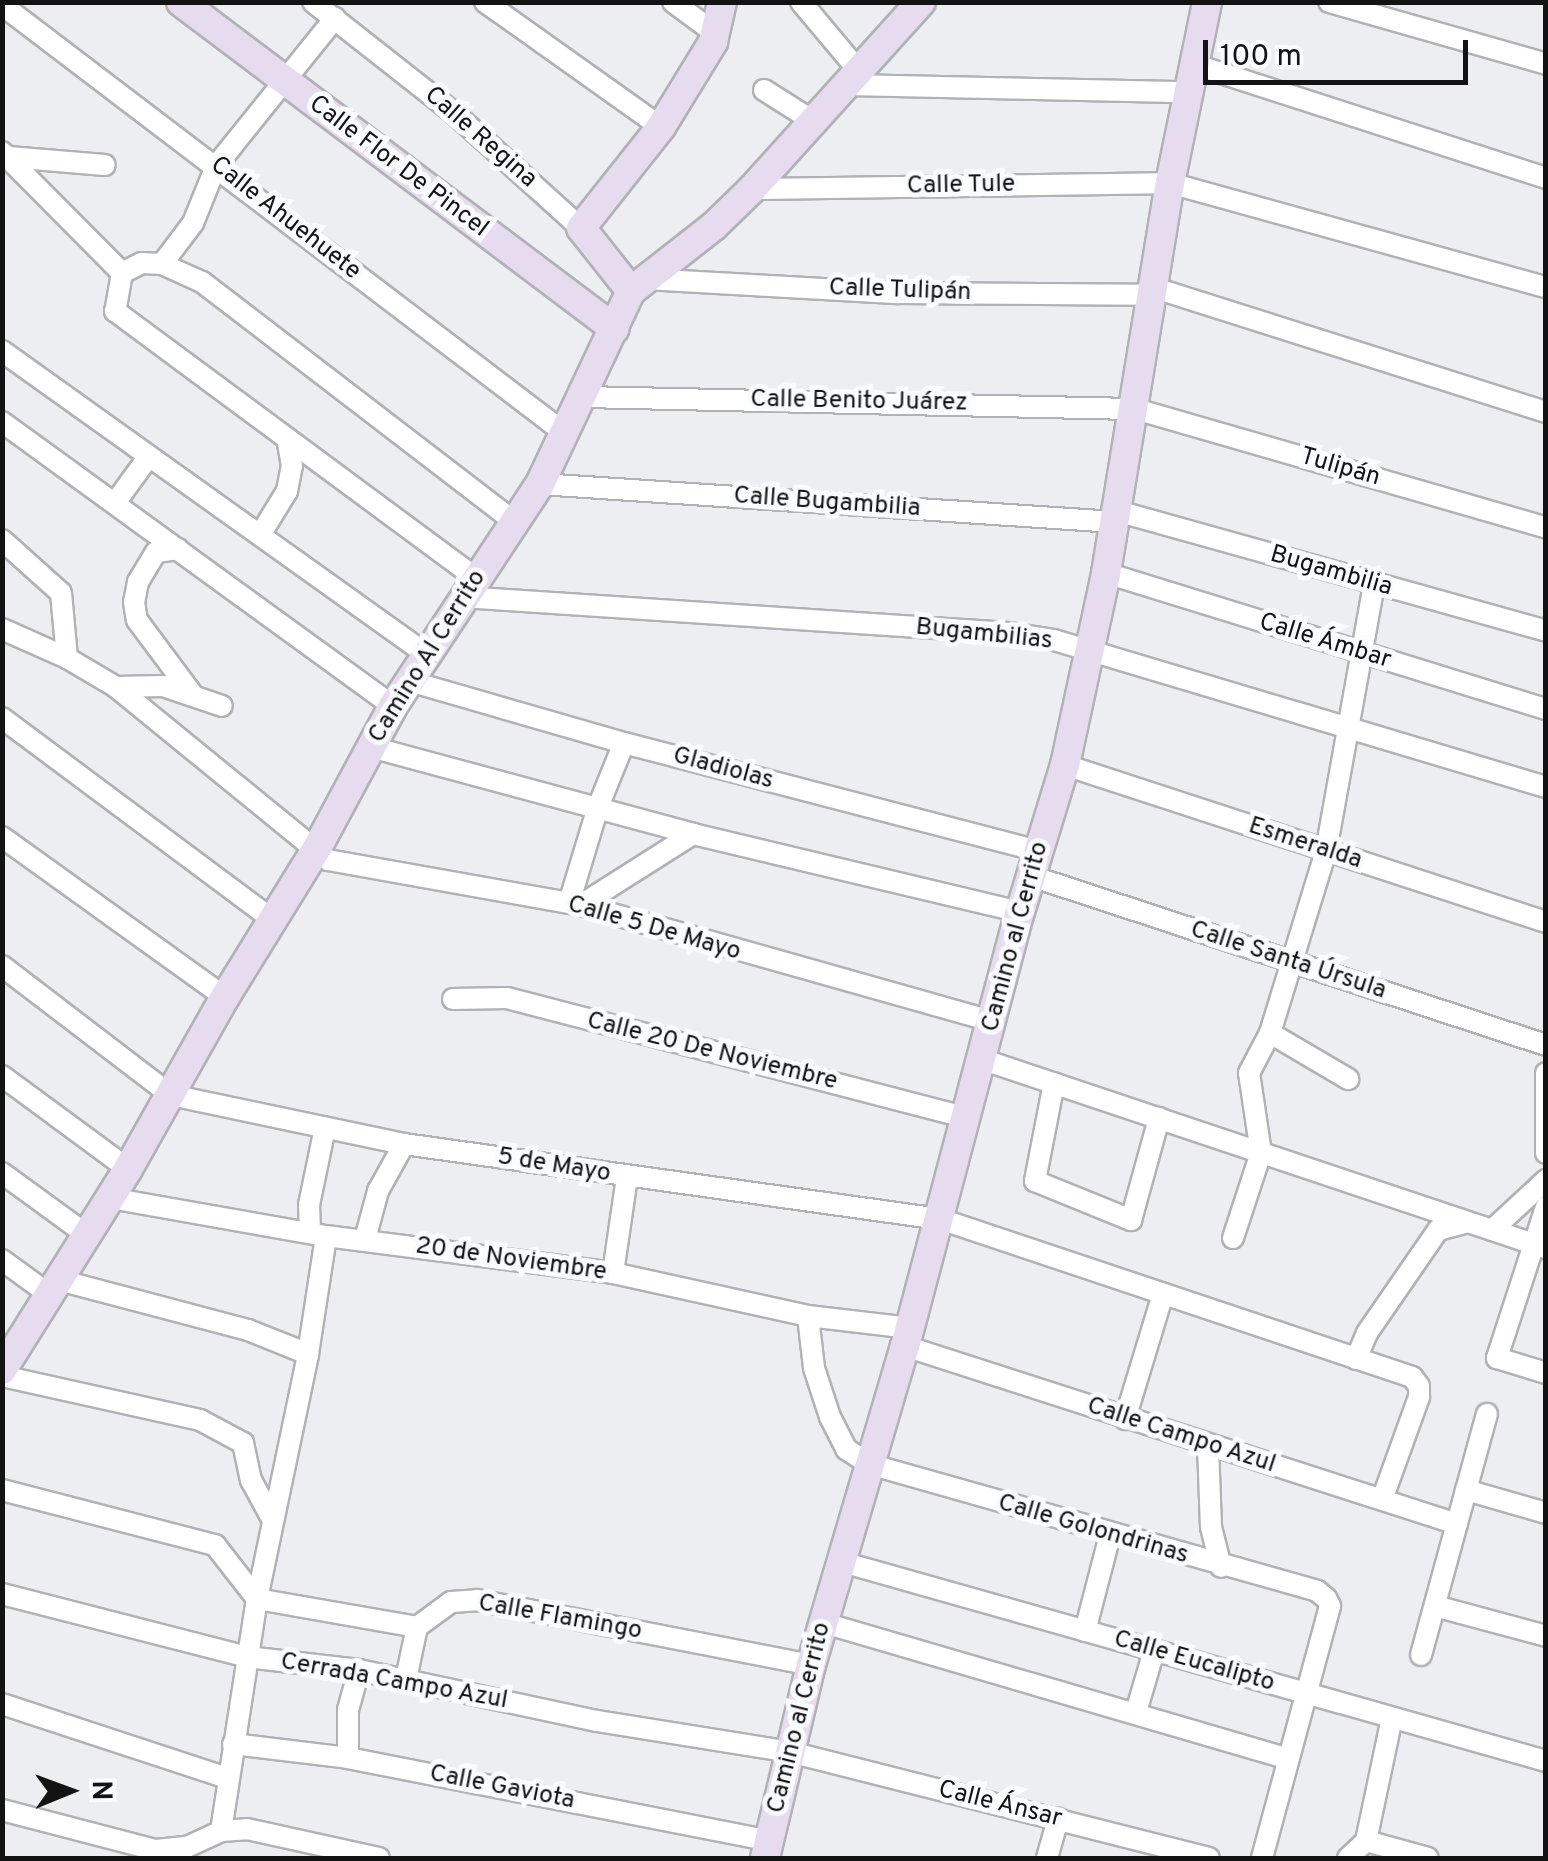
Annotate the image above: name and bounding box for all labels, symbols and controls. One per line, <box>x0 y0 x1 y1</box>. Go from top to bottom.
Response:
scale bar <box>1208 20 1473 82</box>
text: 100 m <box>1220 39 1302 76</box>
street label: Calle Regina <box>418 81 542 195</box>
street label: Calle Flor De Pincel <box>302 90 494 244</box>
street label: Calle Ahuehuete <box>203 151 367 287</box>
street label: Calle Tule <box>906 170 1016 202</box>
street label: Calle Tulipán <box>828 274 972 308</box>
street label: Calle Benito Juárez <box>750 385 968 419</box>
street label: Tulipán <box>1297 442 1383 494</box>
street label: Calle Bugambilia <box>732 481 922 525</box>
street label: Bugambilia <box>1266 540 1396 604</box>
street label: Camino Al Cerrito <box>362 564 494 750</box>
street label: Calle Ámbar <box>1255 608 1395 676</box>
street label: Bugambilias <box>914 613 1054 657</box>
street label: Gladiolas <box>669 741 777 797</box>
street label: Esmeralda <box>1244 812 1366 876</box>
street label: Camino al Cerrito <box>976 839 1056 1035</box>
street label: Calle 5 De Mayo <box>564 890 744 968</box>
street label: Calle Santa Úrsula <box>1186 915 1390 1007</box>
street label: Calle 20 De Noviembre <box>584 1006 840 1098</box>
street label: 5 de Mayo <box>495 1142 613 1190</box>
street label: 20 de Noviembre <box>414 1232 608 1288</box>
street label: Calle Campo Azul <box>1082 1391 1280 1481</box>
street label: Calle Golondrinas <box>994 1488 1192 1572</box>
street label: Calle Flamingo <box>476 1589 644 1647</box>
street label: Camino al Cerrito <box>762 1619 838 1817</box>
street label: Calle Eucalipto <box>1110 1625 1278 1699</box>
street label: Cerrada Campo Azul <box>278 1647 510 1717</box>
north arrow <box>20 1741 120 1841</box>
street label: Calle Gaviota <box>427 1759 577 1817</box>
street label: Calle Ánsar <box>935 1775 1065 1835</box>
text: N <box>82 1780 118 1801</box>

